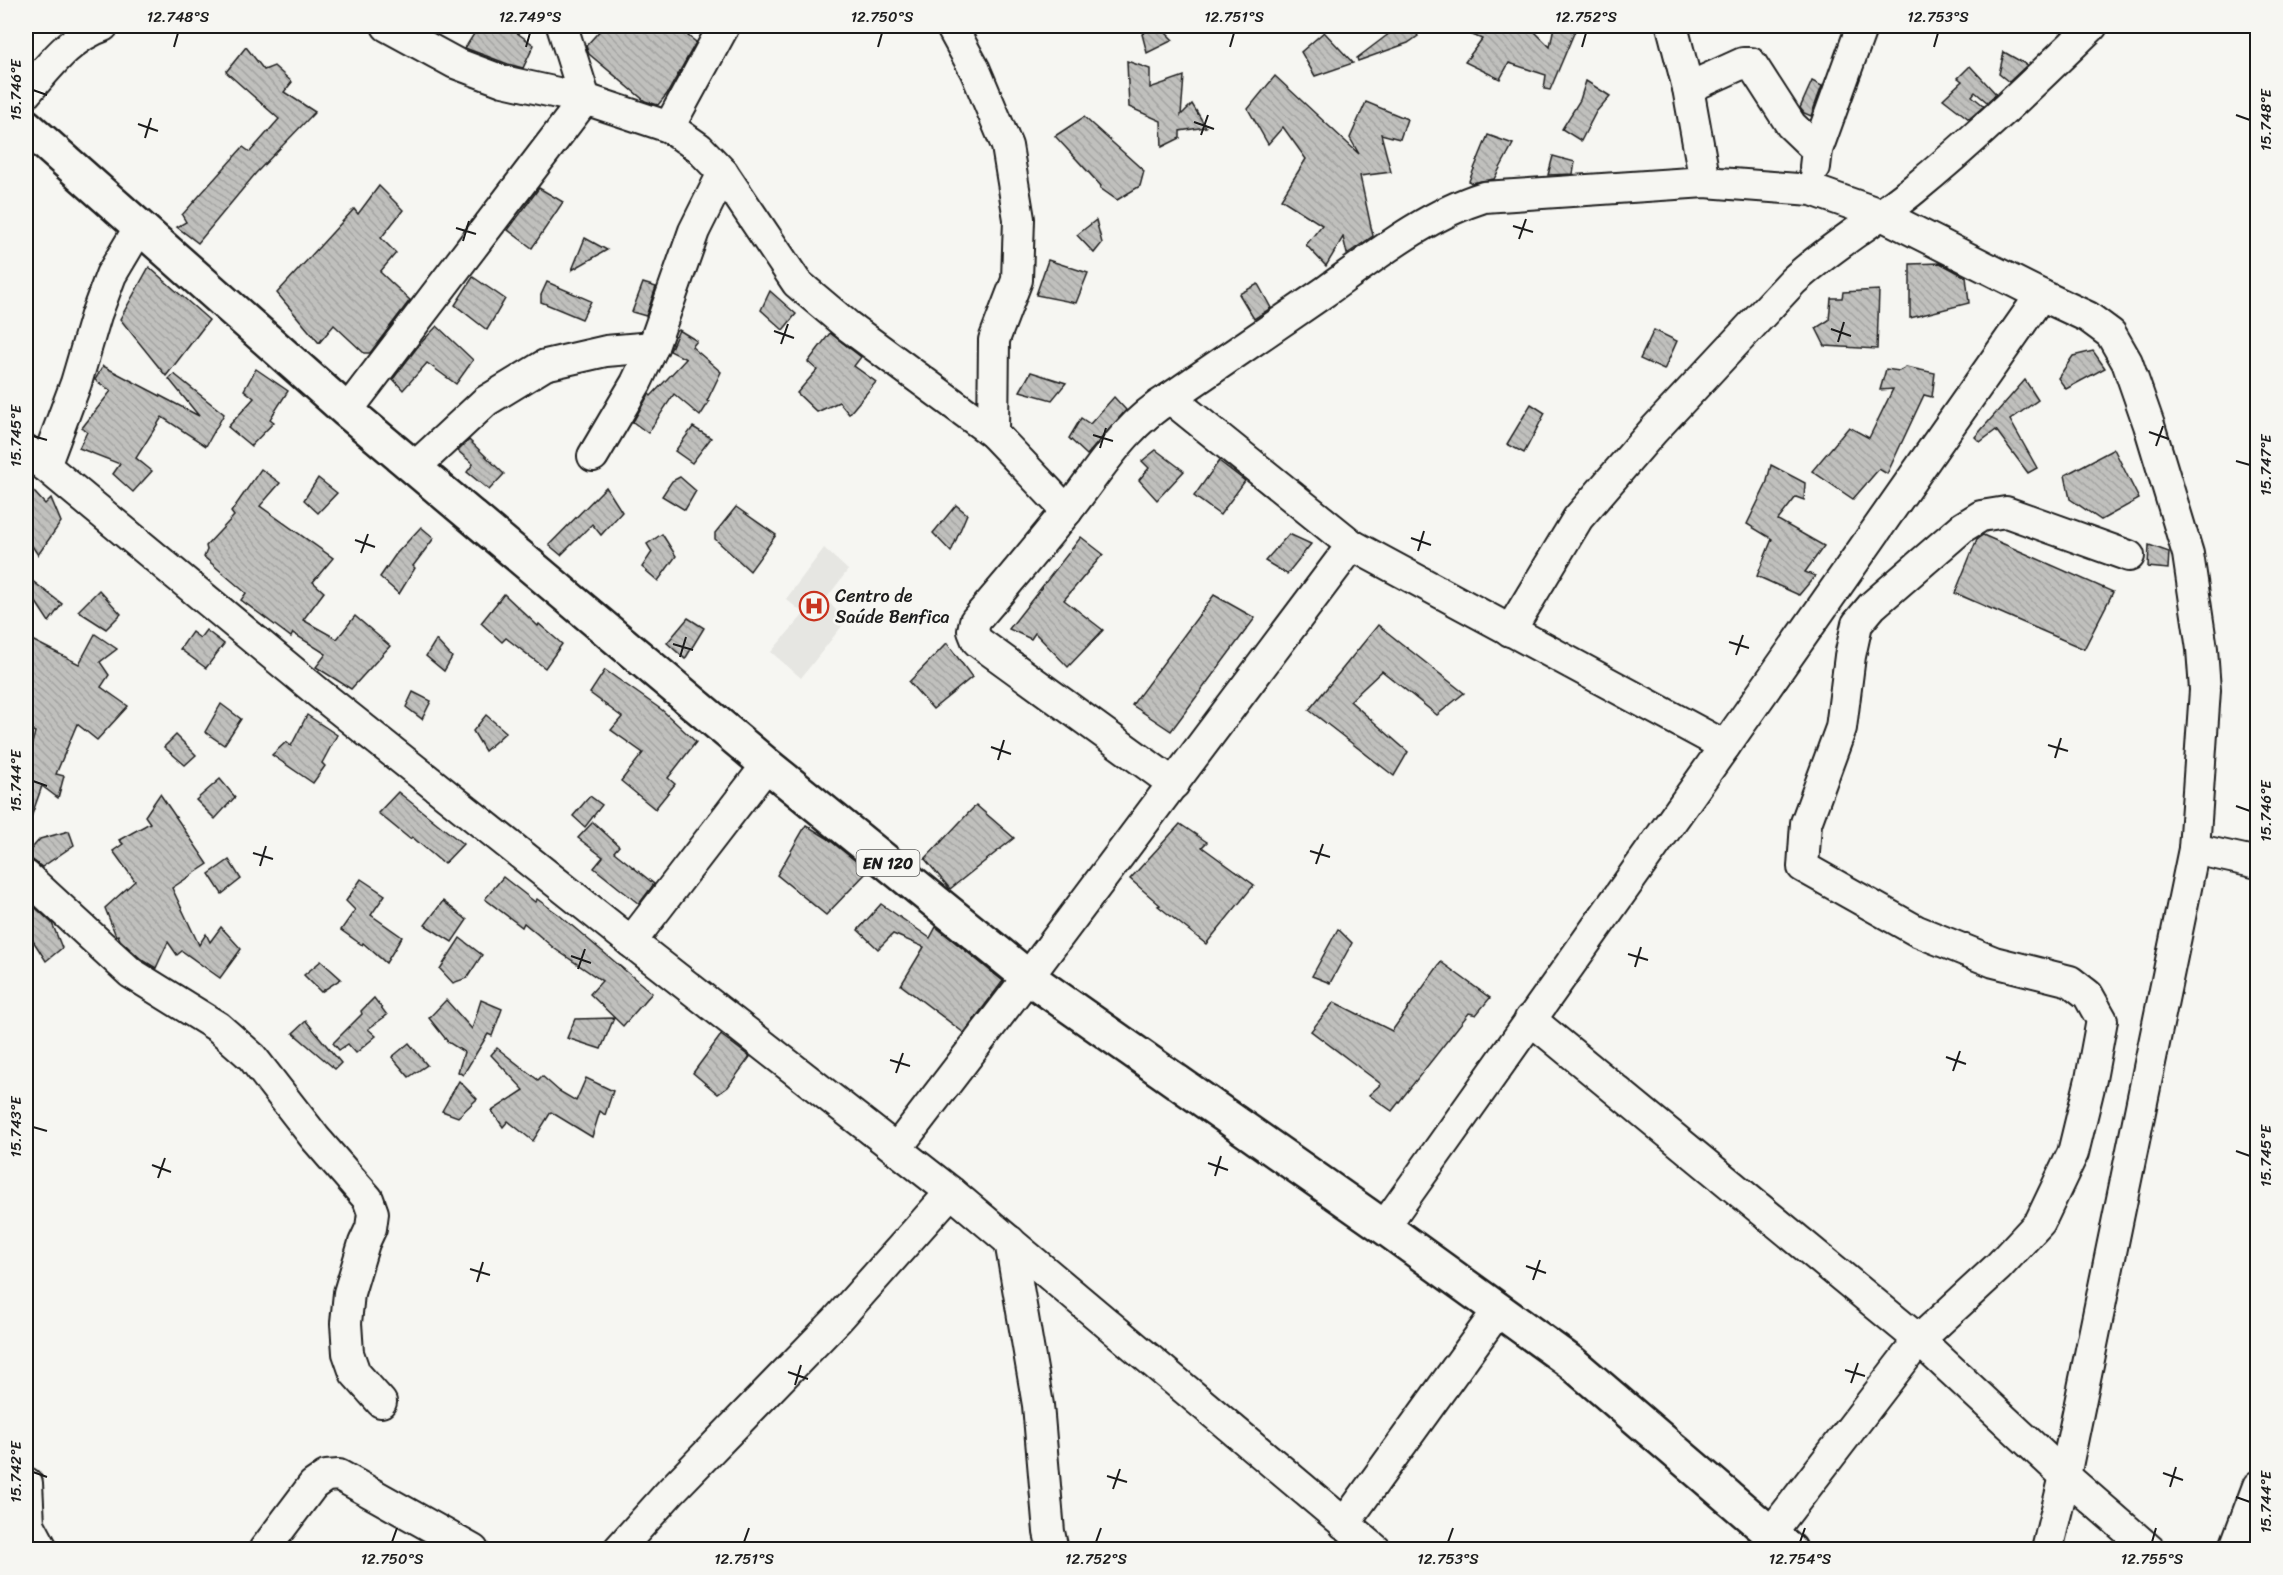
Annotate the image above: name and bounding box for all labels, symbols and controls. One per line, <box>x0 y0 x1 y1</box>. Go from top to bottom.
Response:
text: 12.748°S <box>147 4 210 30</box>
text: 12.749°S <box>499 4 562 30</box>
text: 12.750°S <box>851 4 914 30</box>
text: 12.751°S <box>1204 4 1264 30</box>
text: 12.752°S <box>1555 4 1617 30</box>
text: 12.753°S <box>1907 4 1969 30</box>
text: 15.746°E <box>3 58 29 121</box>
text: 15.748°E <box>2253 87 2279 151</box>
text: 15.745°E <box>3 403 29 467</box>
text: 15.747°E <box>2253 433 2279 496</box>
place label: Centro de Saúde Benfica <box>835 580 950 633</box>
hospital icon: Centro de Saúde Benfica <box>798 590 830 622</box>
text: 15.744°E <box>3 748 29 812</box>
text: 15.746°E <box>2253 779 2279 842</box>
road number: EN 120 <box>856 850 920 876</box>
text: 15.743°E <box>3 1095 29 1158</box>
text: 15.745°E <box>2253 1123 2279 1187</box>
text: 15.742°E <box>3 1440 29 1503</box>
text: 15.744°E <box>2253 1469 2279 1533</box>
text: 12.750°S <box>361 1546 424 1572</box>
text: 12.751°S <box>714 1546 774 1572</box>
text: 12.752°S <box>1065 1546 1127 1572</box>
text: 12.753°S <box>1417 1546 1479 1572</box>
text: 12.754°S <box>1769 1546 1832 1572</box>
text: 12.755°S <box>2121 1546 2184 1572</box>

